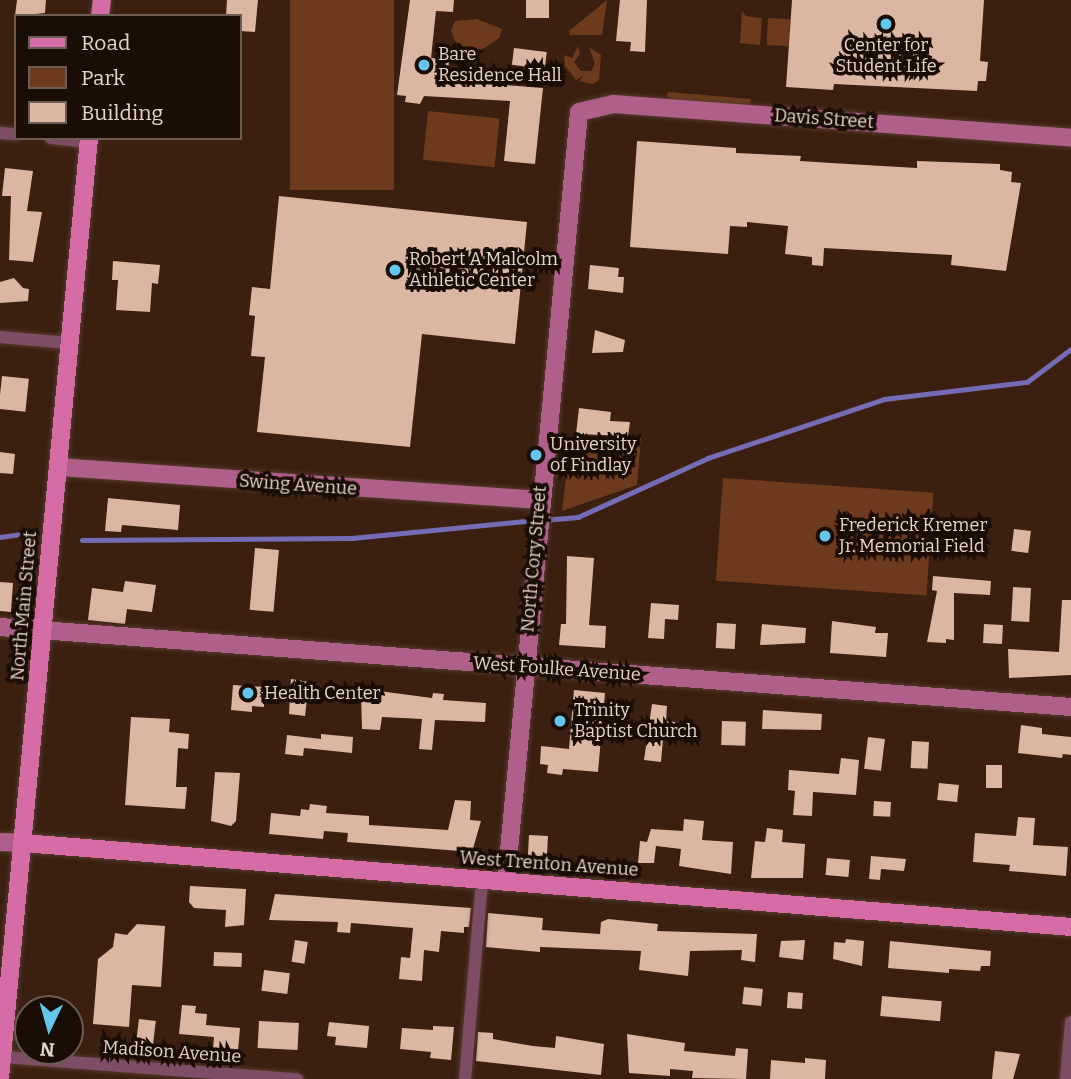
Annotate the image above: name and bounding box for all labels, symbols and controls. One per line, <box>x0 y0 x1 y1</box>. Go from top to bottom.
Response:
legend <box>14 14 242 140</box>
marker: Center for Student Life <box>878 16 894 32</box>
text: Road <box>81 30 130 56</box>
place label: Center for Student Life <box>835 35 937 78</box>
place label: Bare Residence Hall <box>438 44 562 86</box>
marker: Bare Residence Hall <box>416 57 432 73</box>
text: Park <box>81 65 125 91</box>
text: Building <box>81 100 163 126</box>
street label: Davis Street <box>774 105 874 133</box>
place label: Robert A Malcolm Athletic Center <box>409 249 558 292</box>
marker: Robert A Malcolm Athletic Center <box>387 262 403 278</box>
place label: University of Findlay <box>550 434 636 476</box>
marker: University of Findlay <box>528 447 544 463</box>
street label: Swing Avenue <box>238 470 358 500</box>
street label: North Cory Street <box>517 485 551 633</box>
place label: Frederick Kremer Jr. Memorial Field <box>839 515 987 558</box>
marker: Frederick Kremer Jr. Memorial Field <box>817 528 833 544</box>
street label: North Main Street <box>7 530 41 682</box>
street label: West Foulke Avenue <box>472 652 642 686</box>
place label: Health Center <box>264 682 380 704</box>
marker: Health Center <box>238 683 258 703</box>
place label: Trinity Baptist Church <box>574 700 697 742</box>
marker: Trinity Baptist Church <box>552 713 568 729</box>
street label: West Trenton Avenue <box>459 847 639 881</box>
north arrow <box>14 995 84 1065</box>
street label: Madison Avenue <box>102 1036 242 1068</box>
text: N <box>39 1037 56 1062</box>

